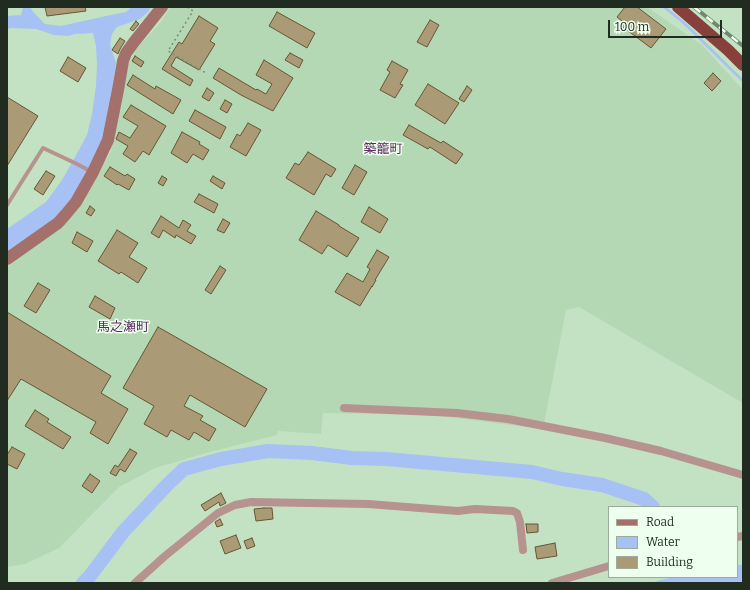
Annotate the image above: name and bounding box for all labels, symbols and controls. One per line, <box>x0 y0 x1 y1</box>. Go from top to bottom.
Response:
scale bar <box>610 12 724 38</box>
text: 100 m <box>615 20 649 34</box>
district label: 築籠町 <box>364 141 402 157</box>
district label: 馬之瀬町 <box>97 319 149 335</box>
legend <box>608 506 738 578</box>
text: Road <box>646 515 674 529</box>
text: Water <box>646 535 680 549</box>
text: Building <box>646 555 693 569</box>

